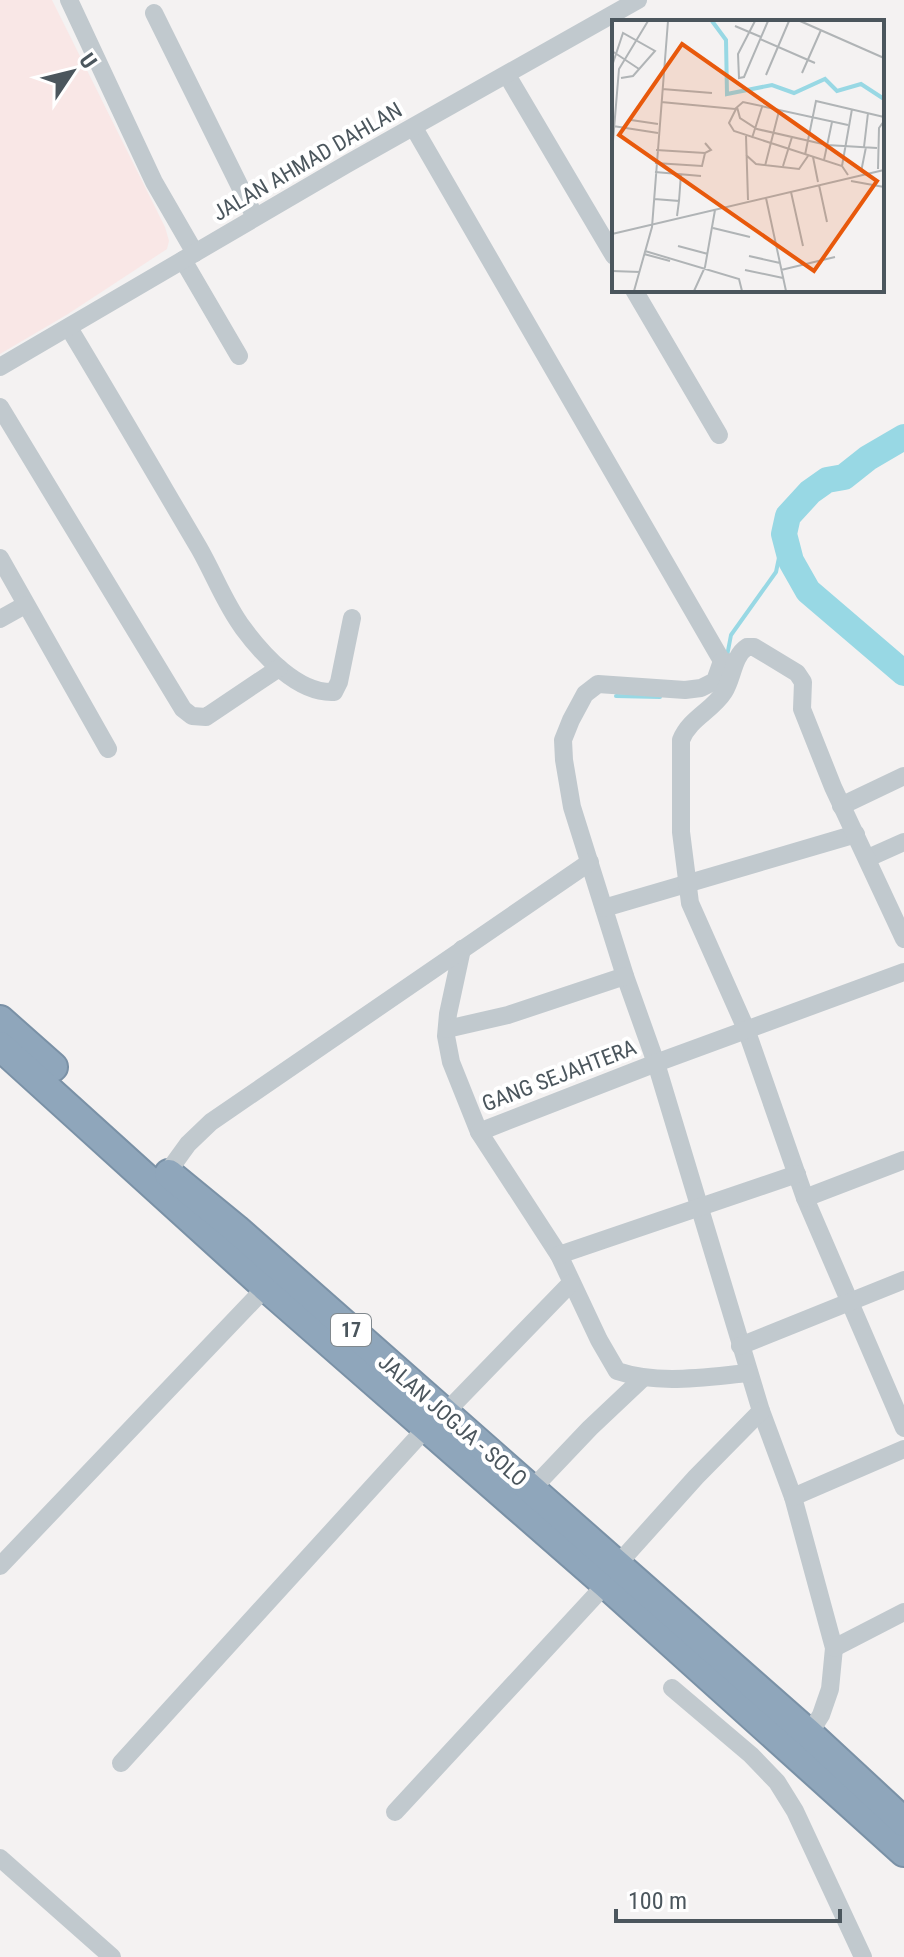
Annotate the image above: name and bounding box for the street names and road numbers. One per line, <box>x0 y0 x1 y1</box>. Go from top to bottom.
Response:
street label: JALAN AHMAD DAHLAN <box>208 97 406 226</box>
street label: GANG SEJAHTERA <box>479 1035 640 1116</box>
road number: 17 <box>331 1314 371 1346</box>
street label: JALAN JOGJA - SOLO <box>373 1349 532 1492</box>

